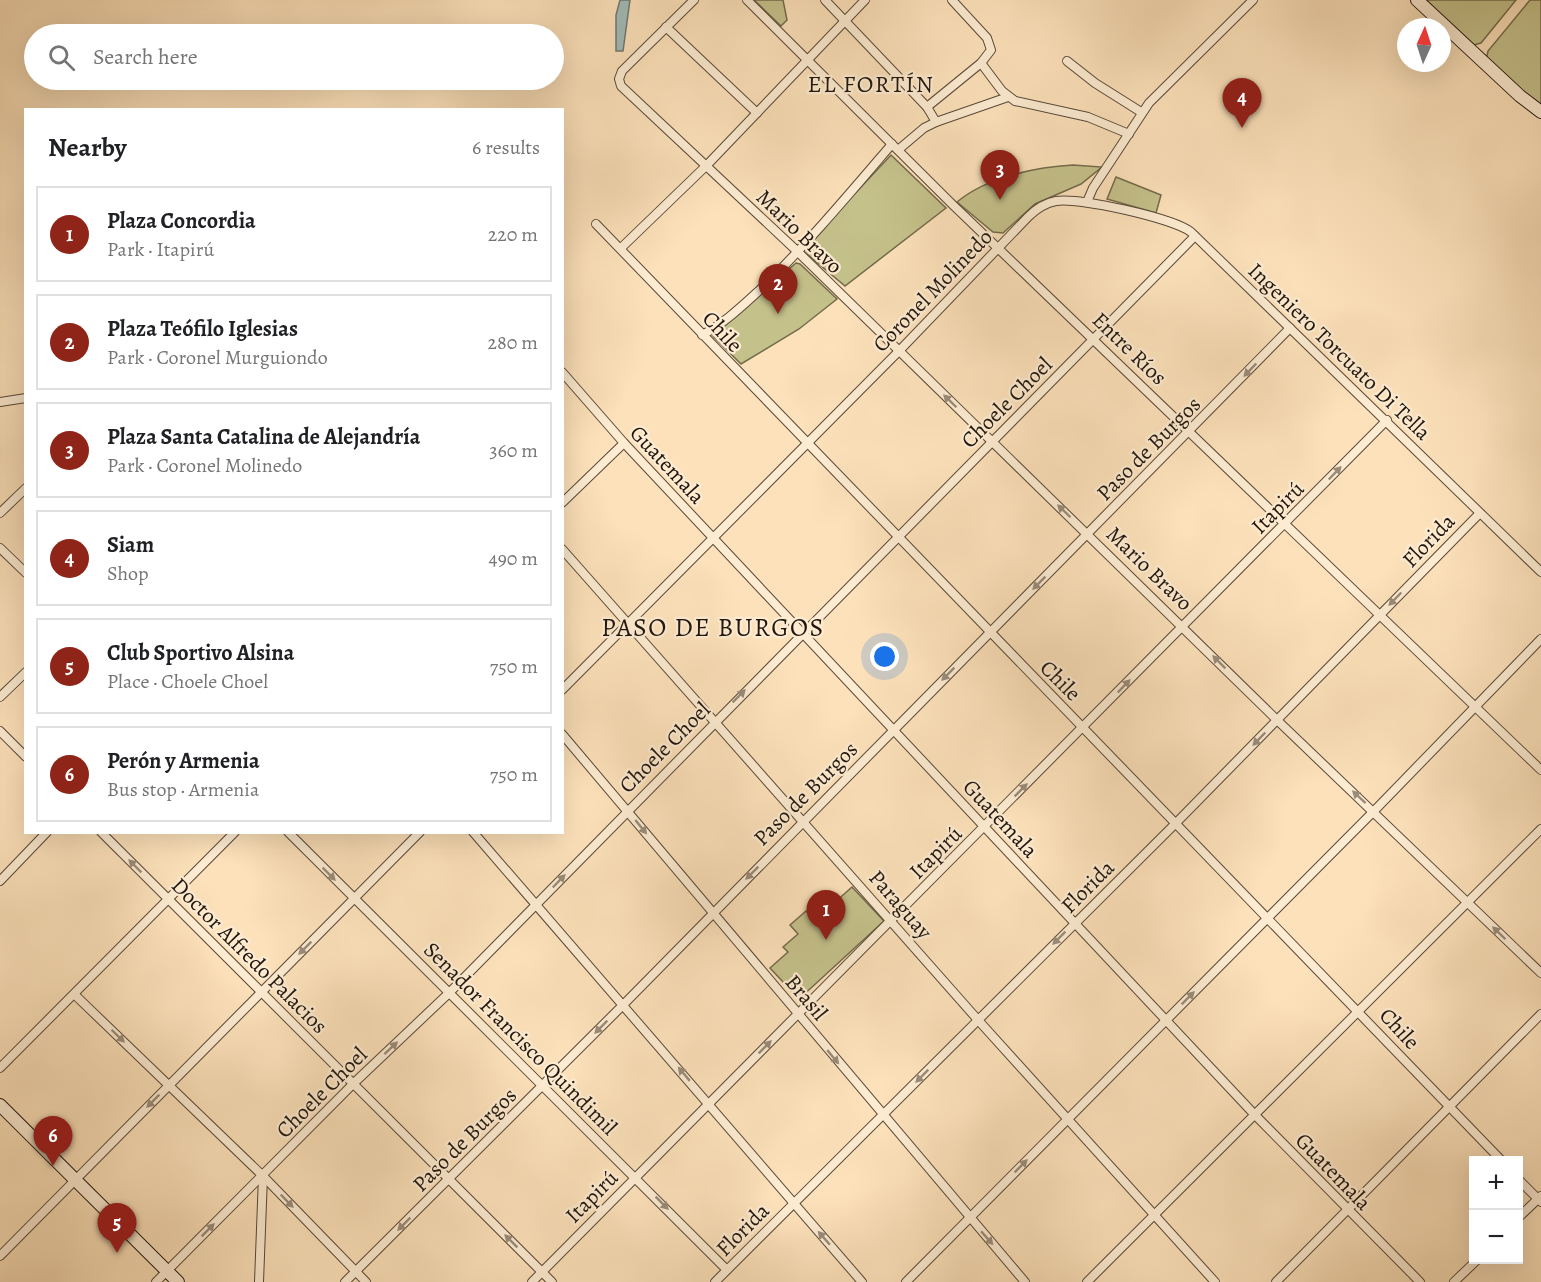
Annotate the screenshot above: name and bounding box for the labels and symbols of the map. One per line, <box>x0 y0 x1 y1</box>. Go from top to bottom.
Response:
north arrow <box>1397 18 1451 72</box>
district label: EL FORTÍN <box>808 68 934 100</box>
pin: 4 <box>1222 78 1262 128</box>
pin: 3 <box>980 150 1020 200</box>
street label: Mario Bravo <box>749 183 849 281</box>
street label: Coronel Molinedo <box>866 223 999 359</box>
street label: Ingeniero Torcuato Di Tella <box>1241 256 1438 448</box>
pin: 2 <box>758 264 798 314</box>
street label: Chile <box>695 304 749 359</box>
street label: Entre Ríos <box>1085 306 1173 392</box>
street label: Choele Choel <box>955 351 1059 455</box>
one-way arrow <box>1243 362 1257 376</box>
street label: Paso de Burgos <box>1090 390 1208 508</box>
one-way arrow <box>943 394 958 408</box>
street label: Guatemala <box>623 419 712 511</box>
one-way arrow <box>1328 467 1342 481</box>
street label: Itapirú <box>1245 475 1311 541</box>
one-way arrow <box>1058 504 1072 518</box>
street label: Florida <box>1396 507 1462 574</box>
street label: Mario Bravo <box>1099 520 1199 618</box>
one-way arrow <box>1032 575 1046 589</box>
one-way arrow <box>1388 592 1402 607</box>
district label: PASO DE BURGOS <box>601 610 825 645</box>
your location <box>870 642 899 671</box>
street label: Chile <box>1033 654 1087 708</box>
one-way arrow <box>1212 655 1226 669</box>
one-way arrow <box>941 667 955 681</box>
one-way arrow <box>1117 679 1130 694</box>
one-way arrow <box>732 690 746 704</box>
street label: Choele Choel <box>613 696 717 800</box>
one-way arrow <box>1252 731 1266 745</box>
street label: Paso de Burgos <box>747 735 865 853</box>
street label: Guatemala <box>956 773 1045 865</box>
one-way arrow <box>1014 784 1028 798</box>
one-way arrow <box>1352 791 1367 804</box>
one-way arrow <box>635 819 648 835</box>
street label: Itapirú <box>903 820 969 886</box>
street label: Florida <box>1054 853 1122 920</box>
one-way arrow <box>128 860 142 874</box>
street label: Paraguay <box>862 864 939 946</box>
one-way arrow <box>745 865 759 880</box>
one-way arrow <box>322 866 336 880</box>
street label: Doctor Alfredo Palacios <box>164 871 334 1041</box>
one-way arrow <box>552 873 566 888</box>
pin: 1 <box>806 890 846 940</box>
one-way arrow <box>1491 926 1506 940</box>
one-way arrow <box>1053 931 1067 945</box>
street label: Senador Francisco Quindimil <box>417 935 624 1142</box>
one-way arrow <box>298 940 312 954</box>
street label: Brasil <box>778 968 834 1027</box>
one-way arrow <box>1181 991 1195 1005</box>
street label: Chile <box>1372 1001 1426 1056</box>
one-way arrow <box>593 1020 608 1034</box>
one-way arrow <box>110 1028 124 1042</box>
one-way arrow <box>758 1040 772 1055</box>
street label: Choele Choel <box>270 1041 374 1145</box>
one-way arrow <box>383 1042 398 1055</box>
one-way arrow <box>827 1049 840 1065</box>
one-way arrow <box>677 1066 690 1082</box>
one-way arrow <box>915 1069 929 1083</box>
street label: Paso de Burgos <box>406 1081 524 1199</box>
one-way arrow <box>146 1094 160 1108</box>
pin: 6 <box>34 1116 72 1166</box>
street label: Guatemala <box>1289 1126 1379 1218</box>
one-way arrow <box>1014 1159 1028 1173</box>
street label: Itapirú <box>559 1164 625 1230</box>
one-way arrow <box>280 1193 294 1207</box>
one-way arrow <box>654 1196 668 1210</box>
street label: Florida <box>709 1196 777 1263</box>
pin: 5 <box>98 1204 136 1253</box>
one-way arrow <box>397 1217 411 1231</box>
one-way arrow <box>201 1224 215 1238</box>
one-way arrow <box>980 1230 993 1245</box>
one-way arrow <box>818 1231 831 1246</box>
one-way arrow <box>504 1233 518 1248</box>

